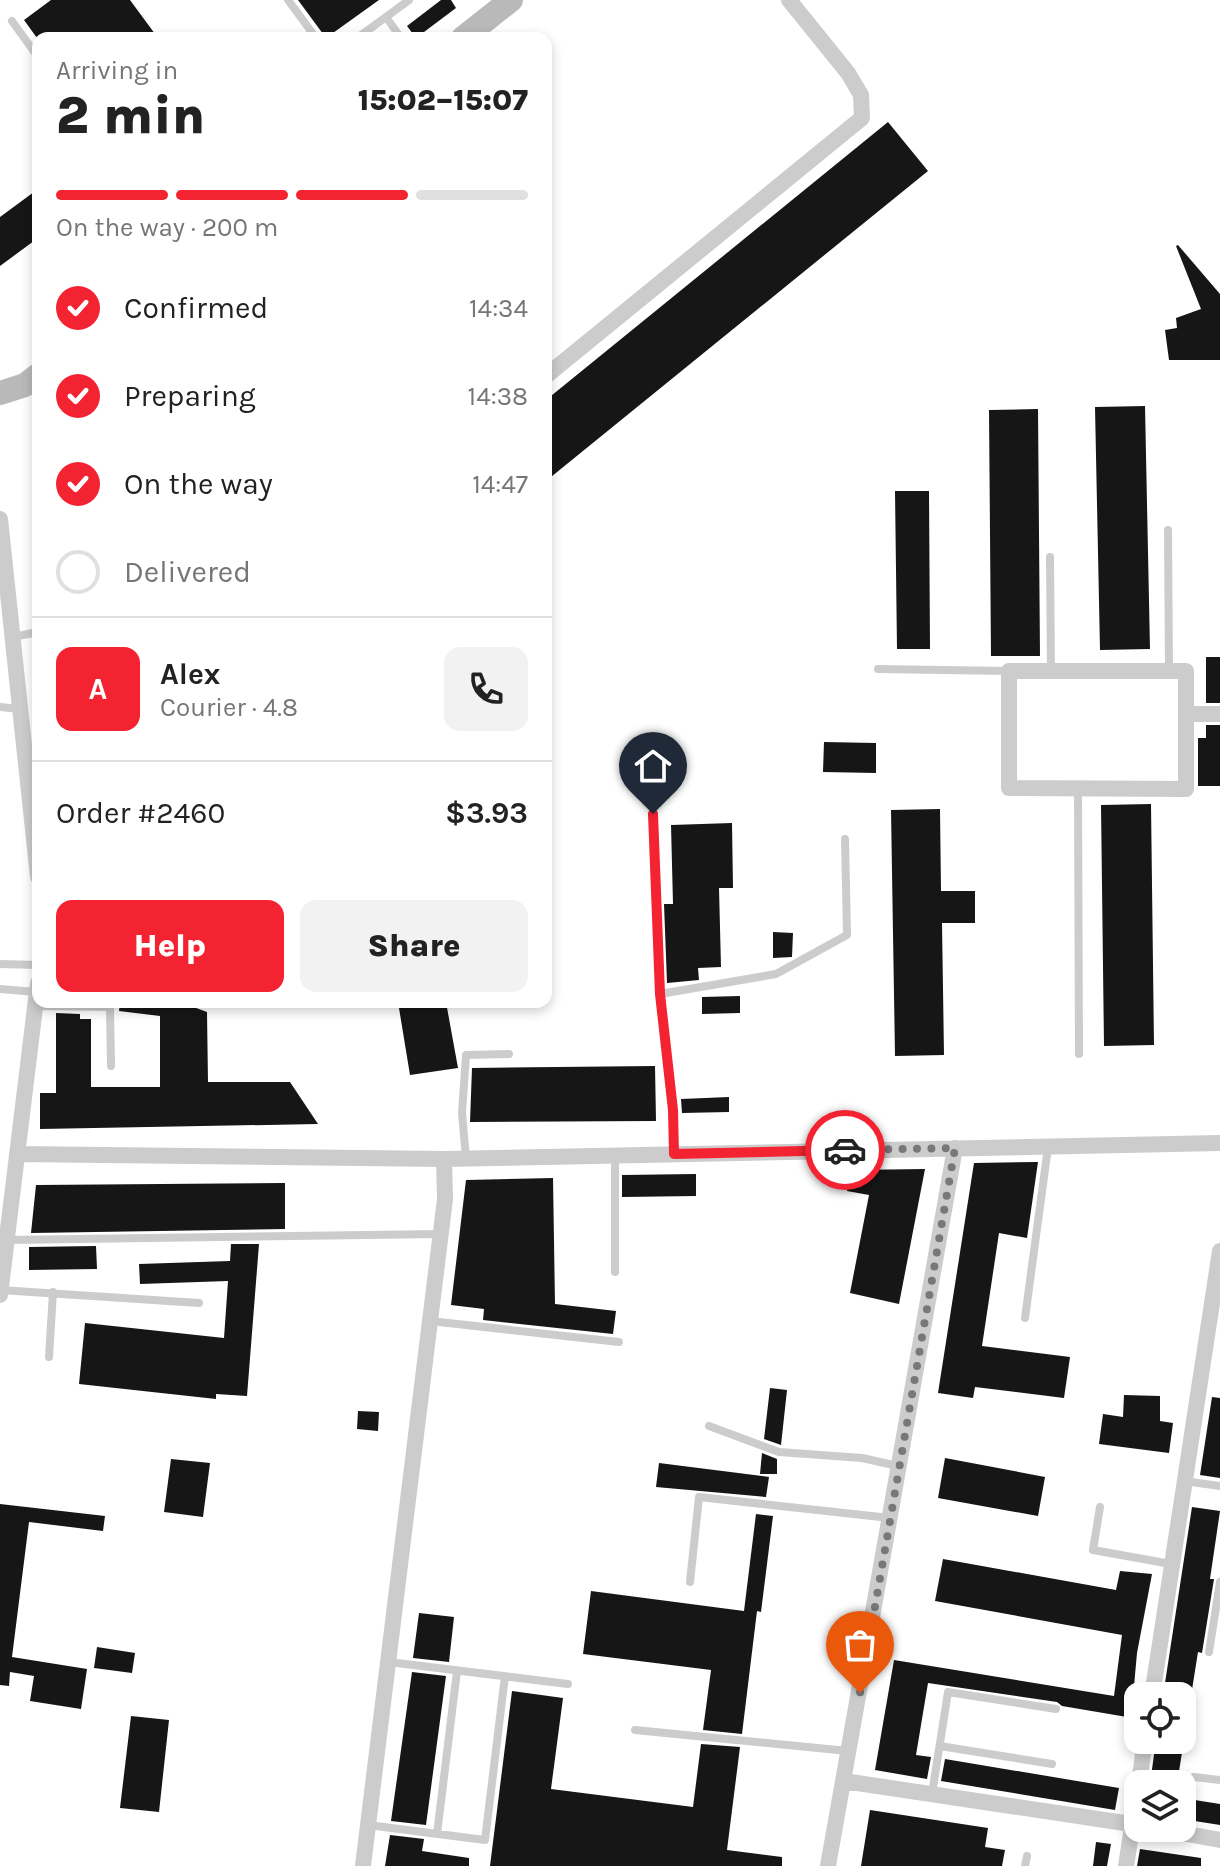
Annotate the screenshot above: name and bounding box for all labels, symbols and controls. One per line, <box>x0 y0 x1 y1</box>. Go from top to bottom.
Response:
text: Arriving in <box>56 55 178 86</box>
text: 15:02–15:07 <box>358 82 528 118</box>
text: 2 min <box>56 85 205 146</box>
text: On the way · 200 m <box>56 212 278 243</box>
icon: check <box>56 286 100 330</box>
text: Confirmed <box>124 290 268 326</box>
text: 14:34 <box>469 293 528 324</box>
icon: check <box>56 374 100 418</box>
text: Preparing <box>124 378 256 414</box>
text: 14:38 <box>468 381 528 412</box>
icon: check <box>56 462 100 506</box>
text: On the way <box>124 466 273 502</box>
text: 14:47 <box>472 469 528 500</box>
text: Delivered <box>124 554 251 590</box>
button: phone <box>444 647 528 731</box>
text: Alex <box>160 656 220 692</box>
text: A <box>89 671 107 707</box>
text: Courier · 4.8 <box>160 692 298 723</box>
pin <box>619 732 687 814</box>
icon: home <box>631 744 675 788</box>
text: Order #2460 <box>56 795 225 831</box>
text: $3.93 <box>445 795 528 831</box>
button: Help <box>56 900 284 992</box>
button: Share <box>300 900 528 992</box>
courier <box>805 1110 885 1190</box>
icon: car <box>823 1128 867 1172</box>
pin <box>826 1611 894 1693</box>
icon: bag <box>838 1623 882 1667</box>
map controls <box>1124 1682 1196 1842</box>
button: locate <box>1124 1682 1196 1754</box>
button: layers <box>1124 1770 1196 1842</box>

